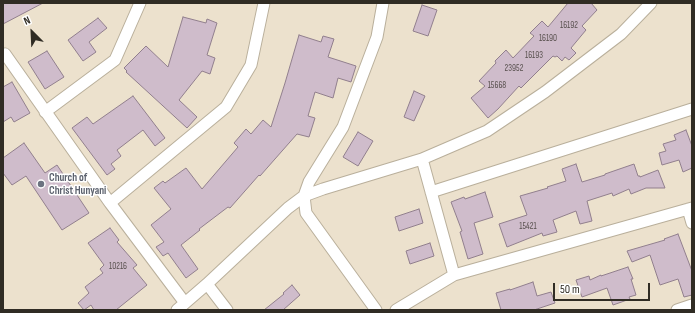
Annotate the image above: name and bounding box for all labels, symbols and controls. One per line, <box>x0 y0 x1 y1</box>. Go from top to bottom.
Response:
north arrow <box>12 12 52 52</box>
text: N <box>22 13 32 28</box>
house number: 16192 <box>560 21 578 31</box>
house number: 16190 <box>539 34 557 44</box>
house number: 16193 <box>525 51 543 61</box>
house number: 23952 <box>505 64 523 74</box>
house number: 15668 <box>488 81 506 91</box>
place label: Church of Christ Hunyani <box>49 171 106 197</box>
marker: Church of Christ Hunyani <box>36 179 46 189</box>
house number: 15421 <box>519 222 537 232</box>
house number: 10216 <box>109 262 127 272</box>
scale bar <box>555 275 652 301</box>
text: 50 m <box>560 282 580 297</box>

